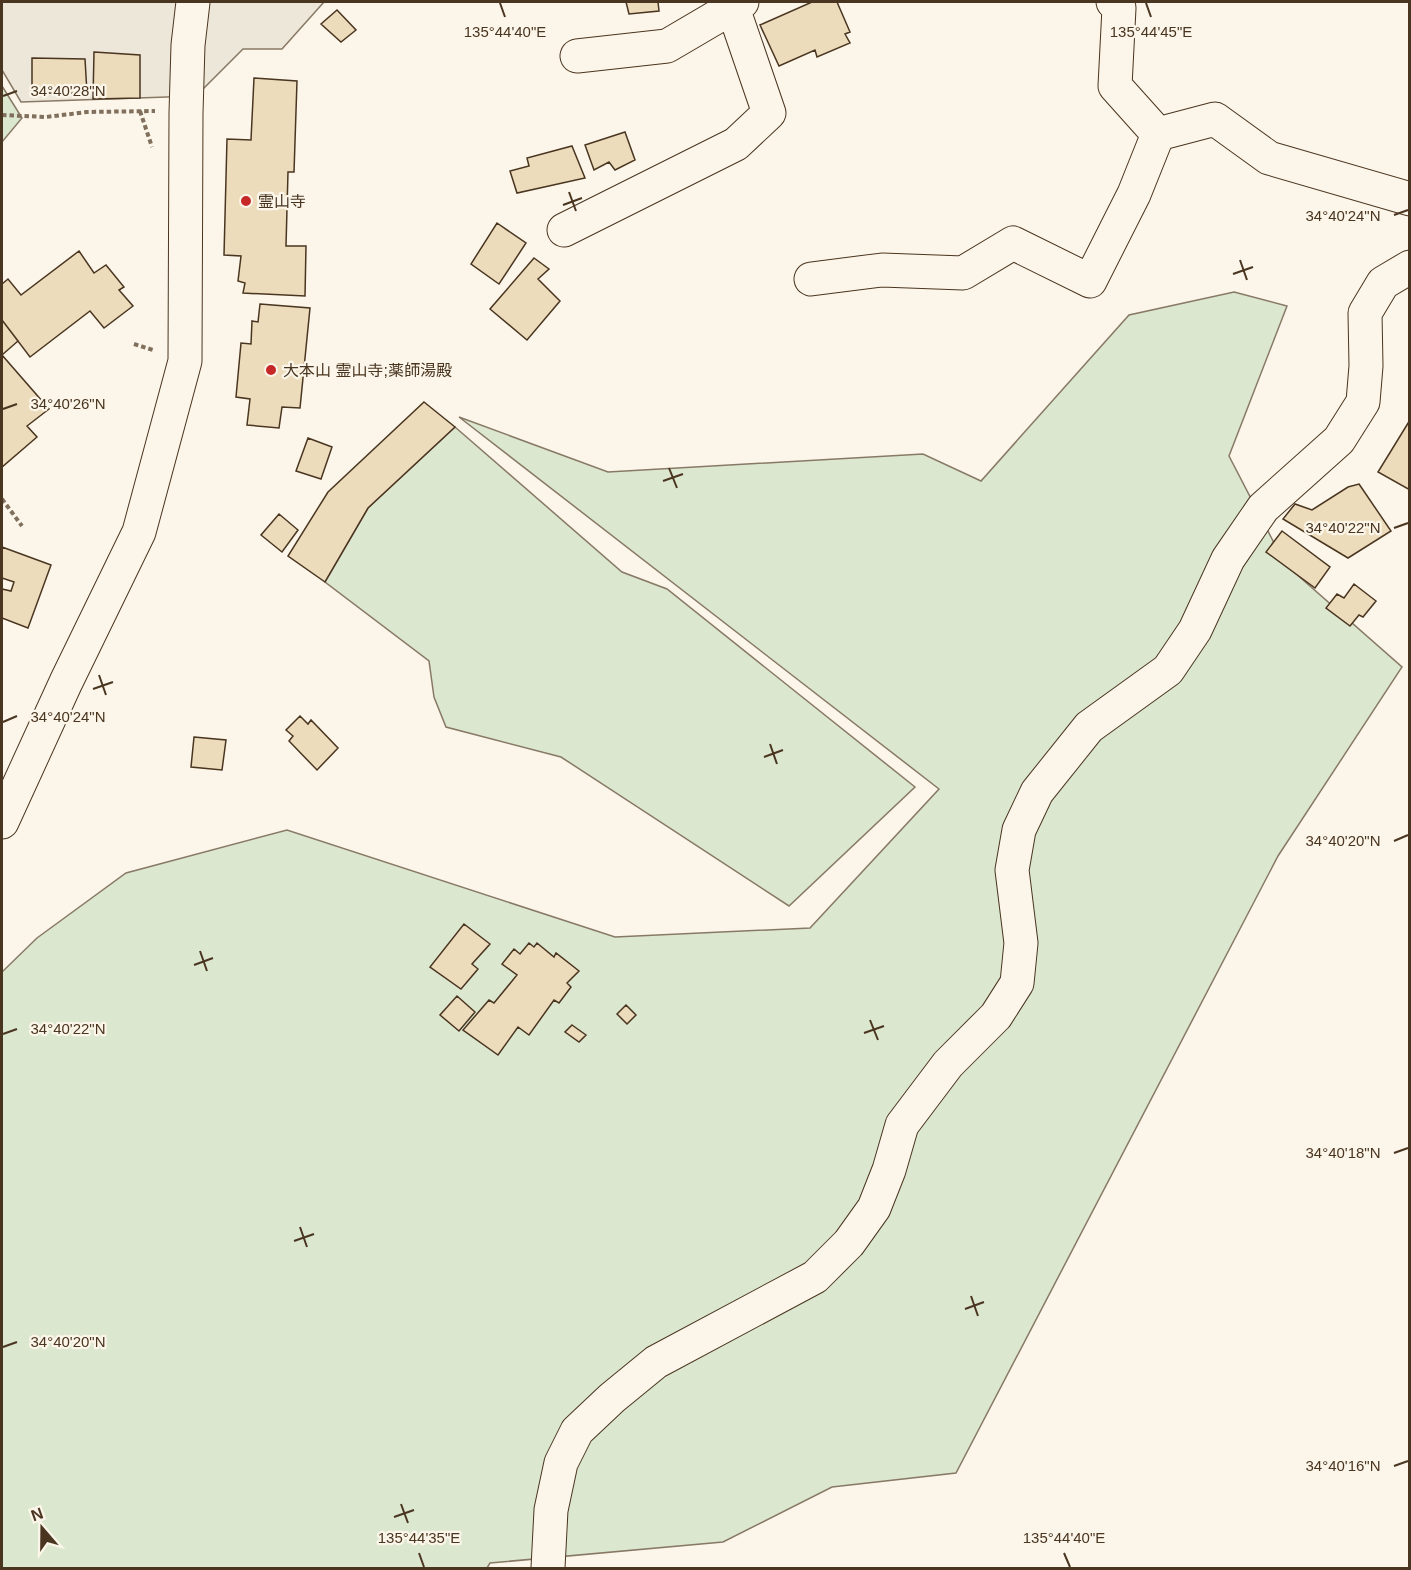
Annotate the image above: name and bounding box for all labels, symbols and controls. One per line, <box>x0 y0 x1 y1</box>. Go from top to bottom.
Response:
text: 135°44'40"E <box>464 23 546 40</box>
text: 135°44'45"E <box>1110 23 1192 40</box>
text: 34°40'28"N <box>30 82 106 99</box>
place label: 霊山寺 <box>258 193 306 210</box>
marker: 霊山寺 <box>239 194 253 208</box>
text: 34°40'24"N <box>1305 207 1381 224</box>
place label: 大本山 霊山寺;薬師湯殿 <box>283 362 452 379</box>
marker: 大本山 霊山寺;薬師湯殿 <box>264 363 278 377</box>
text: 34°40'26"N <box>30 395 106 412</box>
text: 34°40'22"N <box>1305 519 1381 536</box>
text: 34°40'24"N <box>30 708 106 725</box>
text: 34°40'20"N <box>1305 832 1381 849</box>
text: 34°40'22"N <box>30 1020 106 1037</box>
text: 34°40'18"N <box>1305 1144 1381 1161</box>
text: 34°40'20"N <box>30 1333 106 1350</box>
text: 34°40'16"N <box>1305 1457 1381 1474</box>
north arrow <box>12 1498 72 1558</box>
text: N <box>29 1504 45 1524</box>
text: 135°44'35"E <box>378 1529 460 1546</box>
text: 135°44'40"E <box>1023 1529 1105 1546</box>

